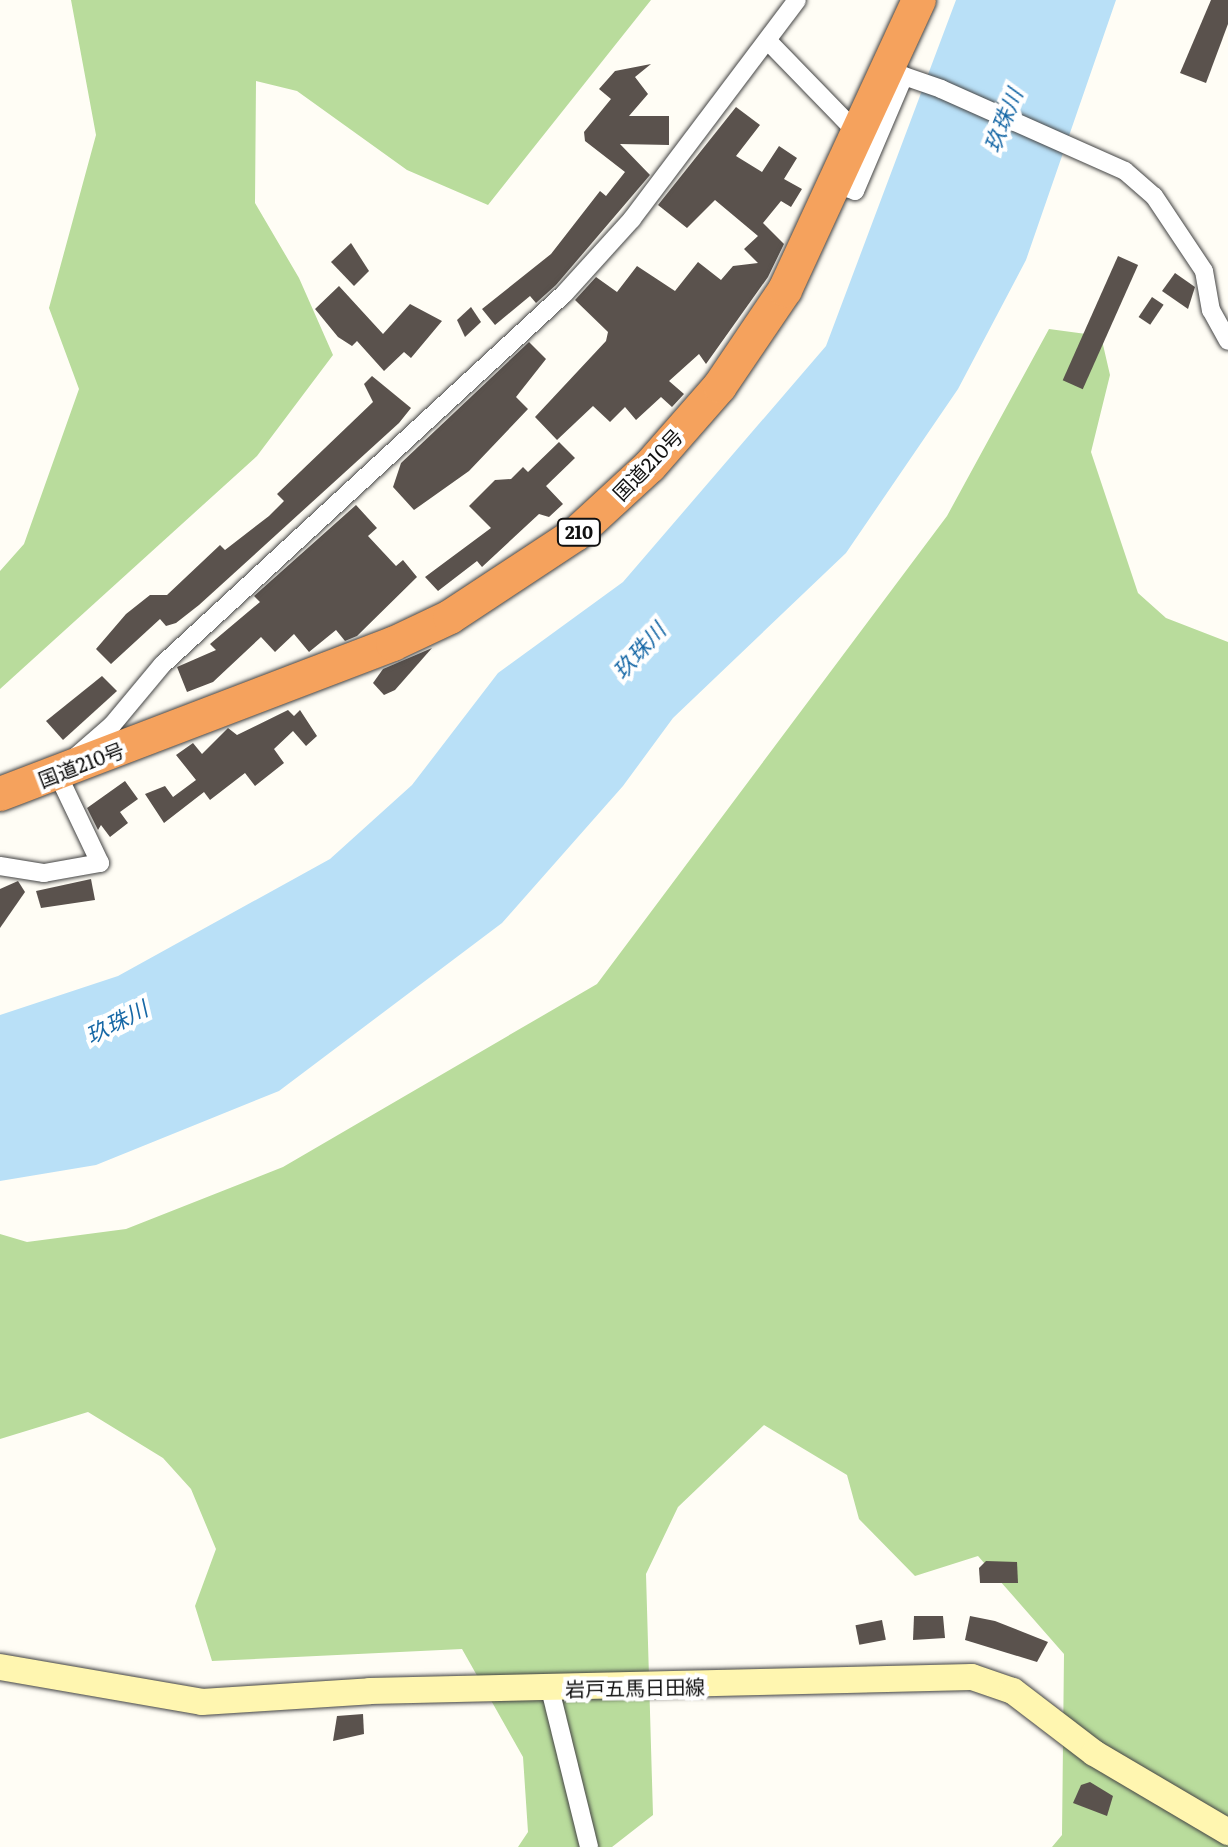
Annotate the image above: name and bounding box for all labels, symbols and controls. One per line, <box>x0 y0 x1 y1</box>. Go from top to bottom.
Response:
water label: 玖珠川 <box>977 84 1027 156</box>
street label: 国道210号 <box>607 423 687 505</box>
road number: 210 <box>555 518 603 546</box>
water label: 玖珠川 <box>606 617 670 683</box>
street label: 国道210号 <box>35 737 127 791</box>
water label: 玖珠川 <box>81 994 151 1048</box>
street label: 岩戸五馬日田線 <box>565 1674 705 1700</box>

